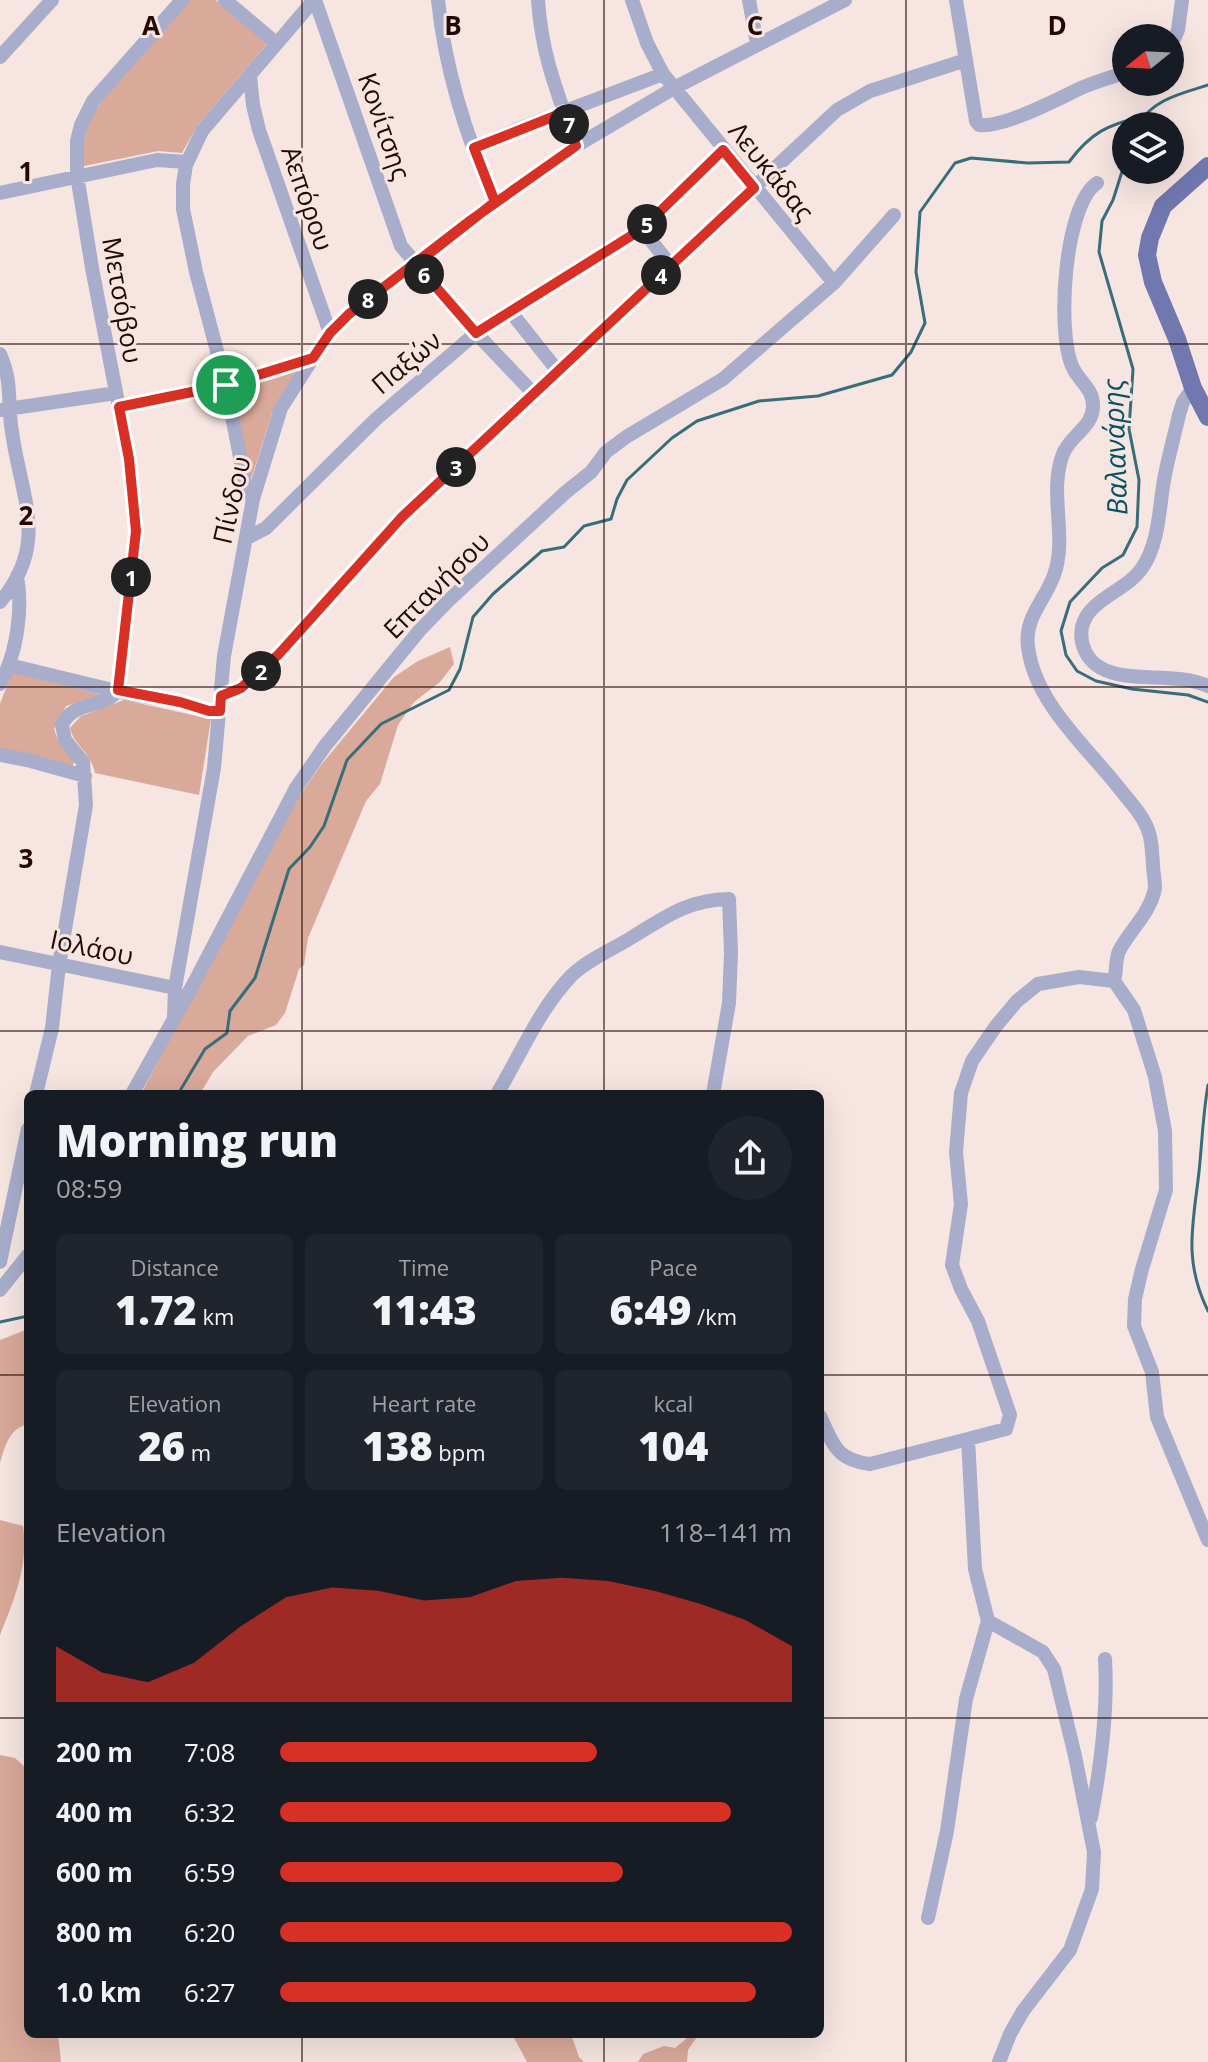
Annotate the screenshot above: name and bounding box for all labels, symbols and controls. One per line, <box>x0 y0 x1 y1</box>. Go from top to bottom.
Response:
text: A <box>142 7 160 43</box>
text: B <box>444 7 462 43</box>
text: C <box>747 7 763 43</box>
text: D <box>1047 7 1067 43</box>
north arrow <box>1112 24 1184 96</box>
map controls <box>1112 24 1184 184</box>
street label: Κονίτσης <box>350 68 420 184</box>
pin: 7 <box>549 104 589 144</box>
text: 7 <box>563 109 575 139</box>
button: layers <box>1112 112 1184 184</box>
street label: Λευκάδας <box>721 114 823 228</box>
street label: Αεπόρου <box>273 141 343 255</box>
text: 1 <box>19 153 33 189</box>
pin: 5 <box>627 204 667 244</box>
text: 5 <box>641 209 653 239</box>
street label: Μετσόβου <box>94 234 152 366</box>
pin: 6 <box>404 254 444 294</box>
pin: 4 <box>641 255 681 295</box>
text: 6 <box>418 259 430 289</box>
text: 4 <box>655 260 667 290</box>
pin: 8 <box>348 279 388 319</box>
text: 8 <box>362 284 374 314</box>
street label: Παξών <box>363 322 449 402</box>
pin <box>192 351 260 419</box>
icon: arrive <box>204 363 248 407</box>
water label: Βαλανάρης <box>1093 378 1135 516</box>
pin: 3 <box>436 447 476 487</box>
text: 3 <box>450 452 462 482</box>
street label: Πίνδου <box>203 453 259 547</box>
text: 2 <box>19 497 34 533</box>
street label: Επτανήσου <box>375 524 497 646</box>
pin: 1 <box>111 557 151 597</box>
text: 1 <box>125 562 137 592</box>
pin: 2 <box>241 651 281 691</box>
text: 2 <box>255 656 267 686</box>
text: 3 <box>19 840 33 876</box>
street label: Ιολάου <box>47 921 137 973</box>
text: Morning run <box>56 1110 338 1170</box>
button: share <box>708 1116 792 1200</box>
text: 08:59 <box>56 1170 122 1206</box>
text: Distance <box>130 1252 219 1282</box>
text: Time <box>399 1252 449 1282</box>
text: Pace <box>649 1252 698 1282</box>
text: 1.72 <box>115 1282 197 1337</box>
text: 11:43 <box>371 1282 477 1337</box>
text: 6:49 <box>610 1282 691 1337</box>
text: km <box>197 1301 234 1331</box>
text: /km <box>691 1301 737 1331</box>
text: Elevation <box>128 1388 221 1418</box>
text: Heart rate <box>372 1388 476 1418</box>
text: kcal <box>653 1388 693 1418</box>
text: 26 <box>138 1418 185 1473</box>
text: 138 <box>362 1418 433 1473</box>
text: 104 <box>638 1418 708 1473</box>
text: m <box>185 1437 211 1467</box>
text: bpm <box>433 1437 486 1467</box>
text: Elevation <box>56 1514 166 1550</box>
text: 118–141 m <box>659 1514 792 1550</box>
text: 200 m <box>56 1734 133 1770</box>
text: 7:08 <box>184 1734 235 1770</box>
text: 400 m <box>56 1794 133 1830</box>
text: 6:32 <box>184 1794 235 1830</box>
text: 600 m <box>56 1854 133 1890</box>
text: 6:59 <box>184 1854 235 1890</box>
text: 800 m <box>56 1914 133 1950</box>
text: 6:20 <box>184 1914 235 1950</box>
text: 1.0 km <box>56 1974 142 2010</box>
text: 6:27 <box>184 1974 235 2010</box>

